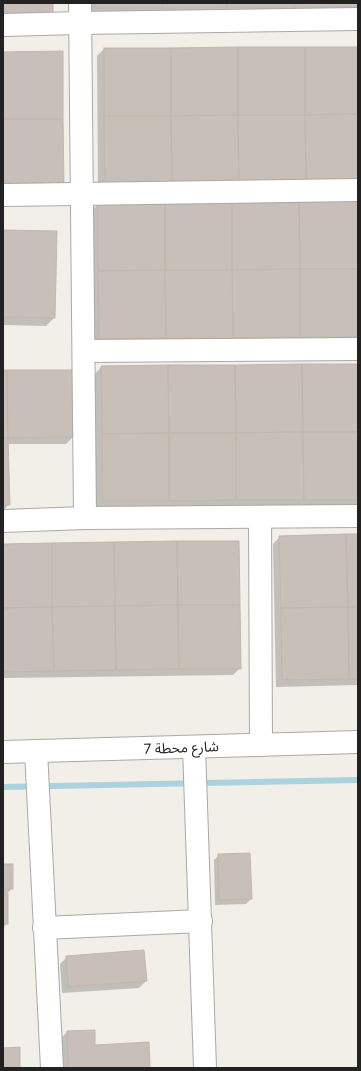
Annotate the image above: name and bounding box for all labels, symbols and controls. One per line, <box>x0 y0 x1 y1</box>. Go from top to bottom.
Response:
street label: شارع محطة 7 <box>143 737 219 760</box>

